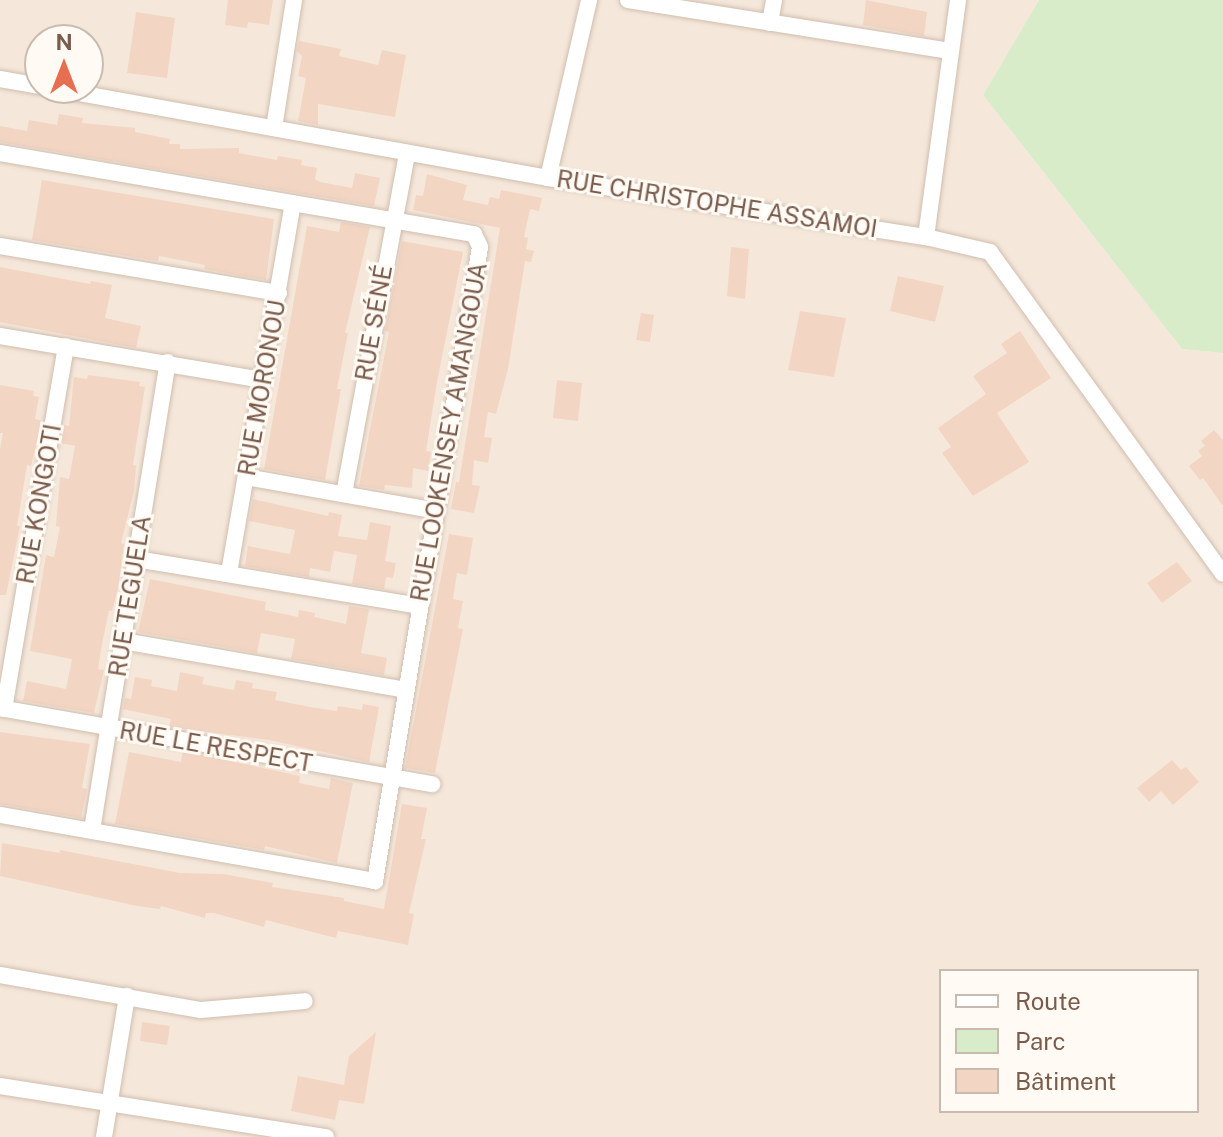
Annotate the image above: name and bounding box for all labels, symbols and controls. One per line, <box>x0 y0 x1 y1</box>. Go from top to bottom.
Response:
north arrow <box>24 24 104 104</box>
text: N <box>55 29 73 55</box>
street label: RUE CHRISTOPHE ASSAMOI <box>555 164 879 244</box>
street label: RUE LOOKENSEY AMANGOUA <box>405 260 493 604</box>
street label: RUE SÉNÉ <box>350 263 398 383</box>
street label: RUE MORONOU <box>232 298 292 478</box>
street label: RUE KONGOTI <box>11 422 67 586</box>
street label: RUE TEGUELA <box>103 513 157 679</box>
street label: RUE LE RESPECT <box>117 716 315 778</box>
legend <box>939 969 1199 1113</box>
text: Route <box>1015 987 1081 1015</box>
text: Parc <box>1015 1027 1066 1055</box>
text: Bâtiment <box>1015 1067 1116 1095</box>

